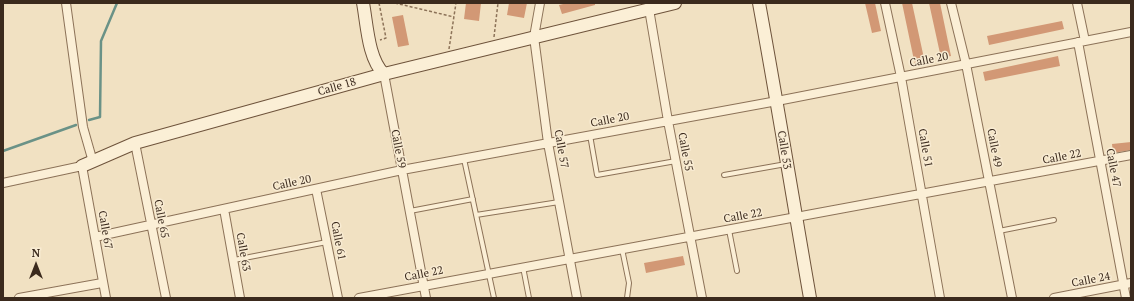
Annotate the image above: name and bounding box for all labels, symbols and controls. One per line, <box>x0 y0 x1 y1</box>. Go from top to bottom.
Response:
street label: Calle 20 <box>909 50 949 70</box>
street label: Calle 18 <box>316 75 358 99</box>
street label: Calle 20 <box>590 110 630 130</box>
street label: Calle 51 <box>915 128 935 168</box>
street label: Calle 49 <box>984 128 1004 168</box>
street label: Calle 59 <box>388 129 408 169</box>
street label: Calle 57 <box>551 129 571 169</box>
street label: Calle 53 <box>774 130 794 170</box>
street label: Calle 55 <box>675 132 695 172</box>
street label: Calle 22 <box>1042 147 1082 167</box>
street label: Calle 47 <box>1103 148 1123 188</box>
street label: Calle 20 <box>271 172 313 194</box>
street label: Calle 65 <box>151 199 171 239</box>
street label: Calle 22 <box>723 206 763 226</box>
street label: Calle 67 <box>95 210 115 250</box>
street label: Calle 61 <box>328 221 348 261</box>
street label: Calle 63 <box>233 232 253 272</box>
north arrow <box>16 245 56 285</box>
text: N <box>32 246 40 260</box>
street label: Calle 22 <box>404 264 444 284</box>
street label: Calle 24 <box>1071 270 1111 290</box>

